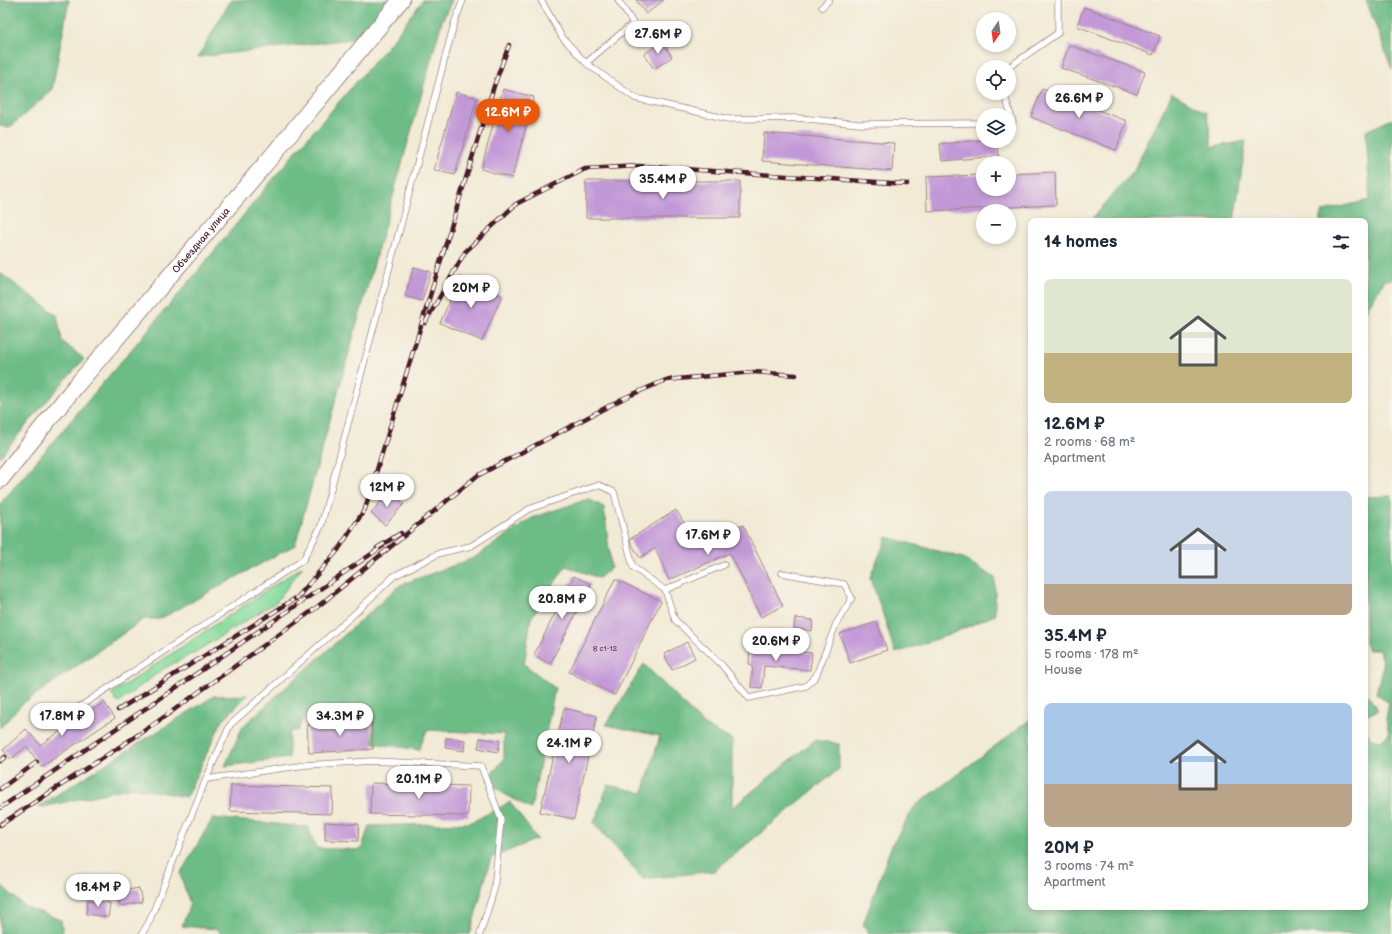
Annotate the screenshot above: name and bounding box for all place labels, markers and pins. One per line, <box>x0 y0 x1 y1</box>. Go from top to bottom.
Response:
pin: 27.6M ₽ <box>621 21 695 55</box>
pin: 26.6M ₽ <box>1042 85 1116 119</box>
pin: 12.6M ₽ <box>471 99 545 133</box>
pin: 35.4M ₽ <box>626 166 700 200</box>
pin: 20M ₽ <box>443 275 499 309</box>
pin: 12M ₽ <box>359 474 415 508</box>
pin: 17.6M ₽ <box>671 522 745 556</box>
pin: 20.8M ₽ <box>525 586 599 620</box>
pin: 20.6M ₽ <box>739 628 813 662</box>
pin: 17.8M ₽ <box>25 703 99 737</box>
pin: 34.3M ₽ <box>303 703 377 737</box>
pin: 24.1M ₽ <box>532 730 606 764</box>
pin: 20.1M ₽ <box>382 766 456 800</box>
pin: 18.4M ₽ <box>61 874 135 908</box>

